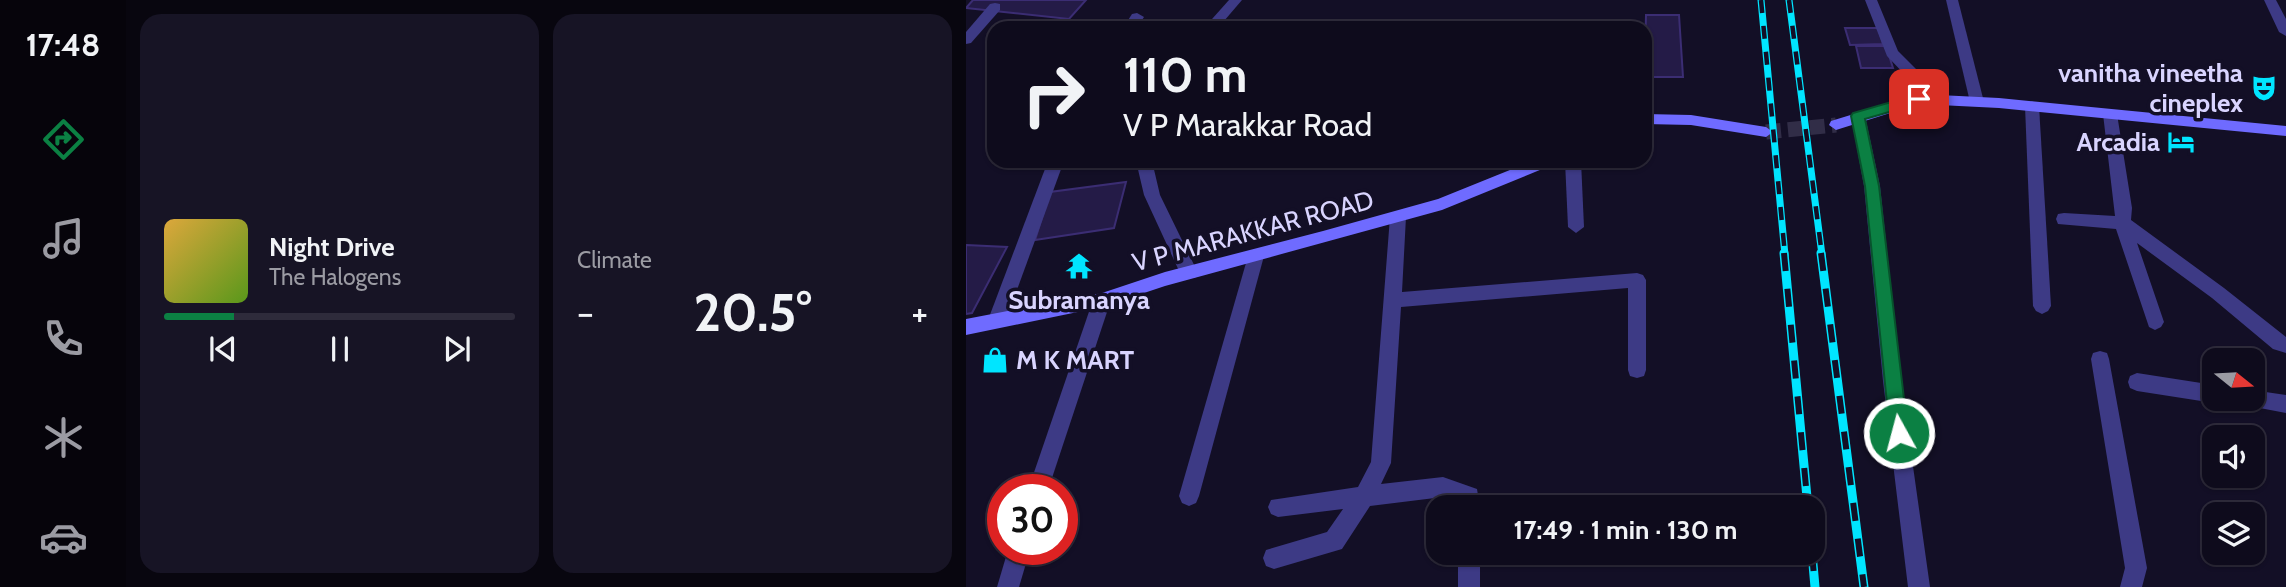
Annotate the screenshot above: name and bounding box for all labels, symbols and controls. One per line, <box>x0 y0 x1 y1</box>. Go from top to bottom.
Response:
text: 17:48 <box>26 25 100 64</box>
text: 110 m <box>1123 45 1247 104</box>
icon: right <box>1008 49 1099 140</box>
place label: vanitha vineetha cineplex <box>2058 57 2243 119</box>
pin <box>1889 69 1949 129</box>
theatre icon: vanitha vineetha cineplex <box>2249 73 2279 103</box>
icon: arrive <box>1900 80 1938 118</box>
text: V P Marakkar Road <box>1123 105 1372 144</box>
icon: directions <box>39 115 88 164</box>
place label: Arcadia <box>2077 126 2160 158</box>
hotel icon: Arcadia <box>2166 127 2196 157</box>
street label: V P MARAKKAR ROAD <box>1129 183 1377 279</box>
icon: music <box>39 214 88 263</box>
text: Night Drive <box>269 231 395 263</box>
text: Climate <box>577 246 652 274</box>
temple icon: Subramanya <box>1064 251 1094 281</box>
text: The Halogens <box>269 263 401 291</box>
text: 20.5° <box>693 281 812 344</box>
place label: Subramanya <box>1008 284 1150 316</box>
text: − <box>577 289 594 336</box>
text: + <box>911 289 928 336</box>
icon: phone <box>39 314 88 363</box>
icon: previous <box>204 330 242 368</box>
icon: pause <box>321 330 359 368</box>
icon: next <box>438 330 476 368</box>
place label: M K MART <box>1016 344 1135 376</box>
shop icon: M K MART <box>980 345 1010 375</box>
north arrow <box>2202 348 2264 411</box>
map controls <box>2202 348 2265 565</box>
position arrow <box>1862 396 1936 470</box>
icon: climate <box>39 413 88 462</box>
button: sound <box>2202 425 2265 488</box>
speed limit sign: 30 <box>987 474 1078 565</box>
button: layers <box>2202 502 2265 565</box>
icon: car <box>39 513 88 562</box>
text: 17:49 · 1 min · 130 m <box>1514 514 1737 546</box>

